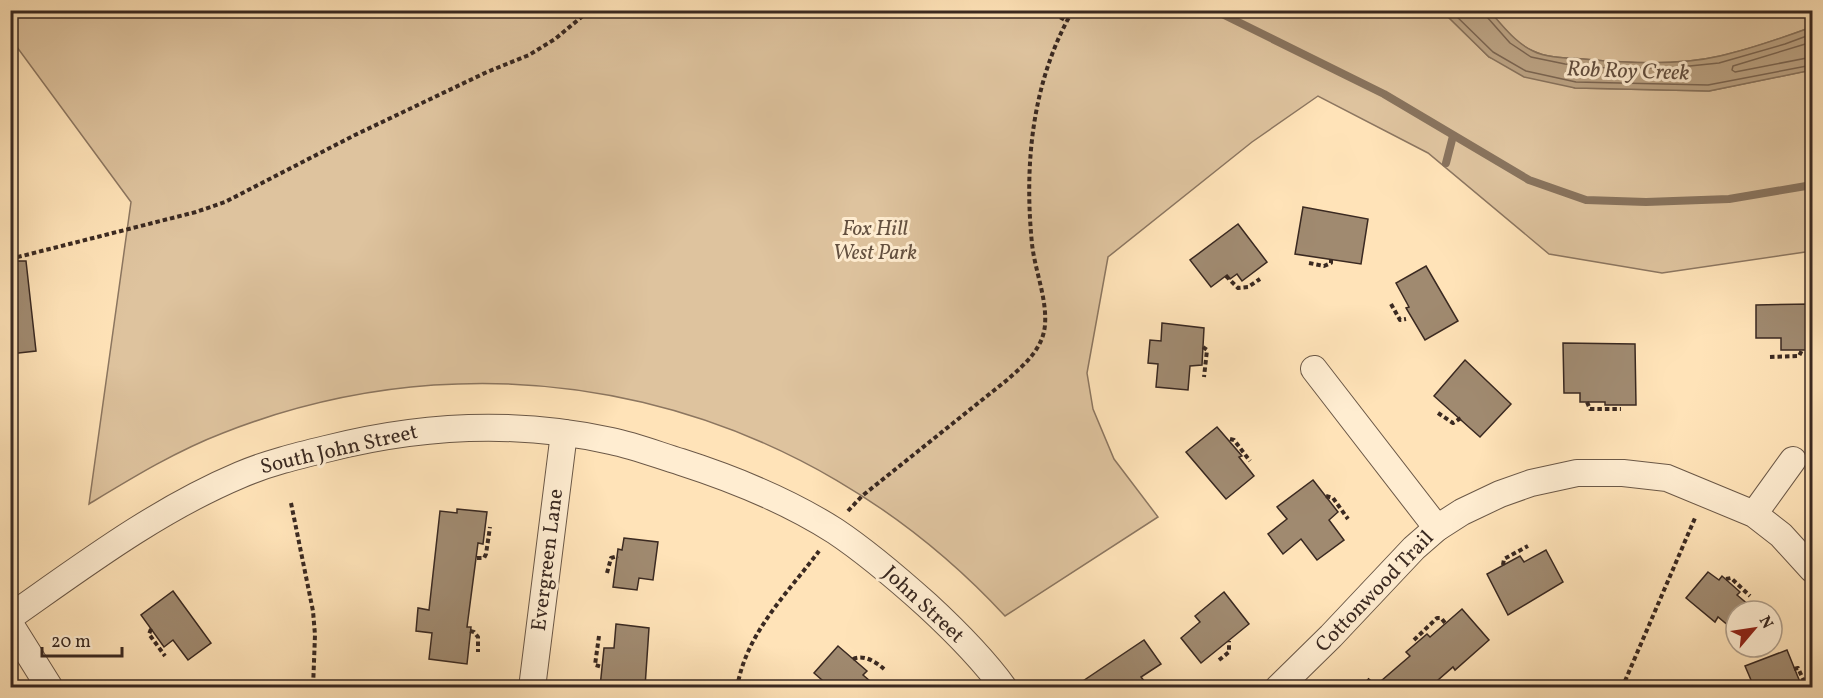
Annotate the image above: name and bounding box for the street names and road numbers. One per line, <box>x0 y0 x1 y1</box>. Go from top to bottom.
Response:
street label: South John Street <box>257 418 421 482</box>
street label: Evergreen Lane <box>525 487 571 633</box>
street label: Cottonwood Trail <box>1309 525 1441 659</box>
street label: John Street <box>876 560 970 650</box>

